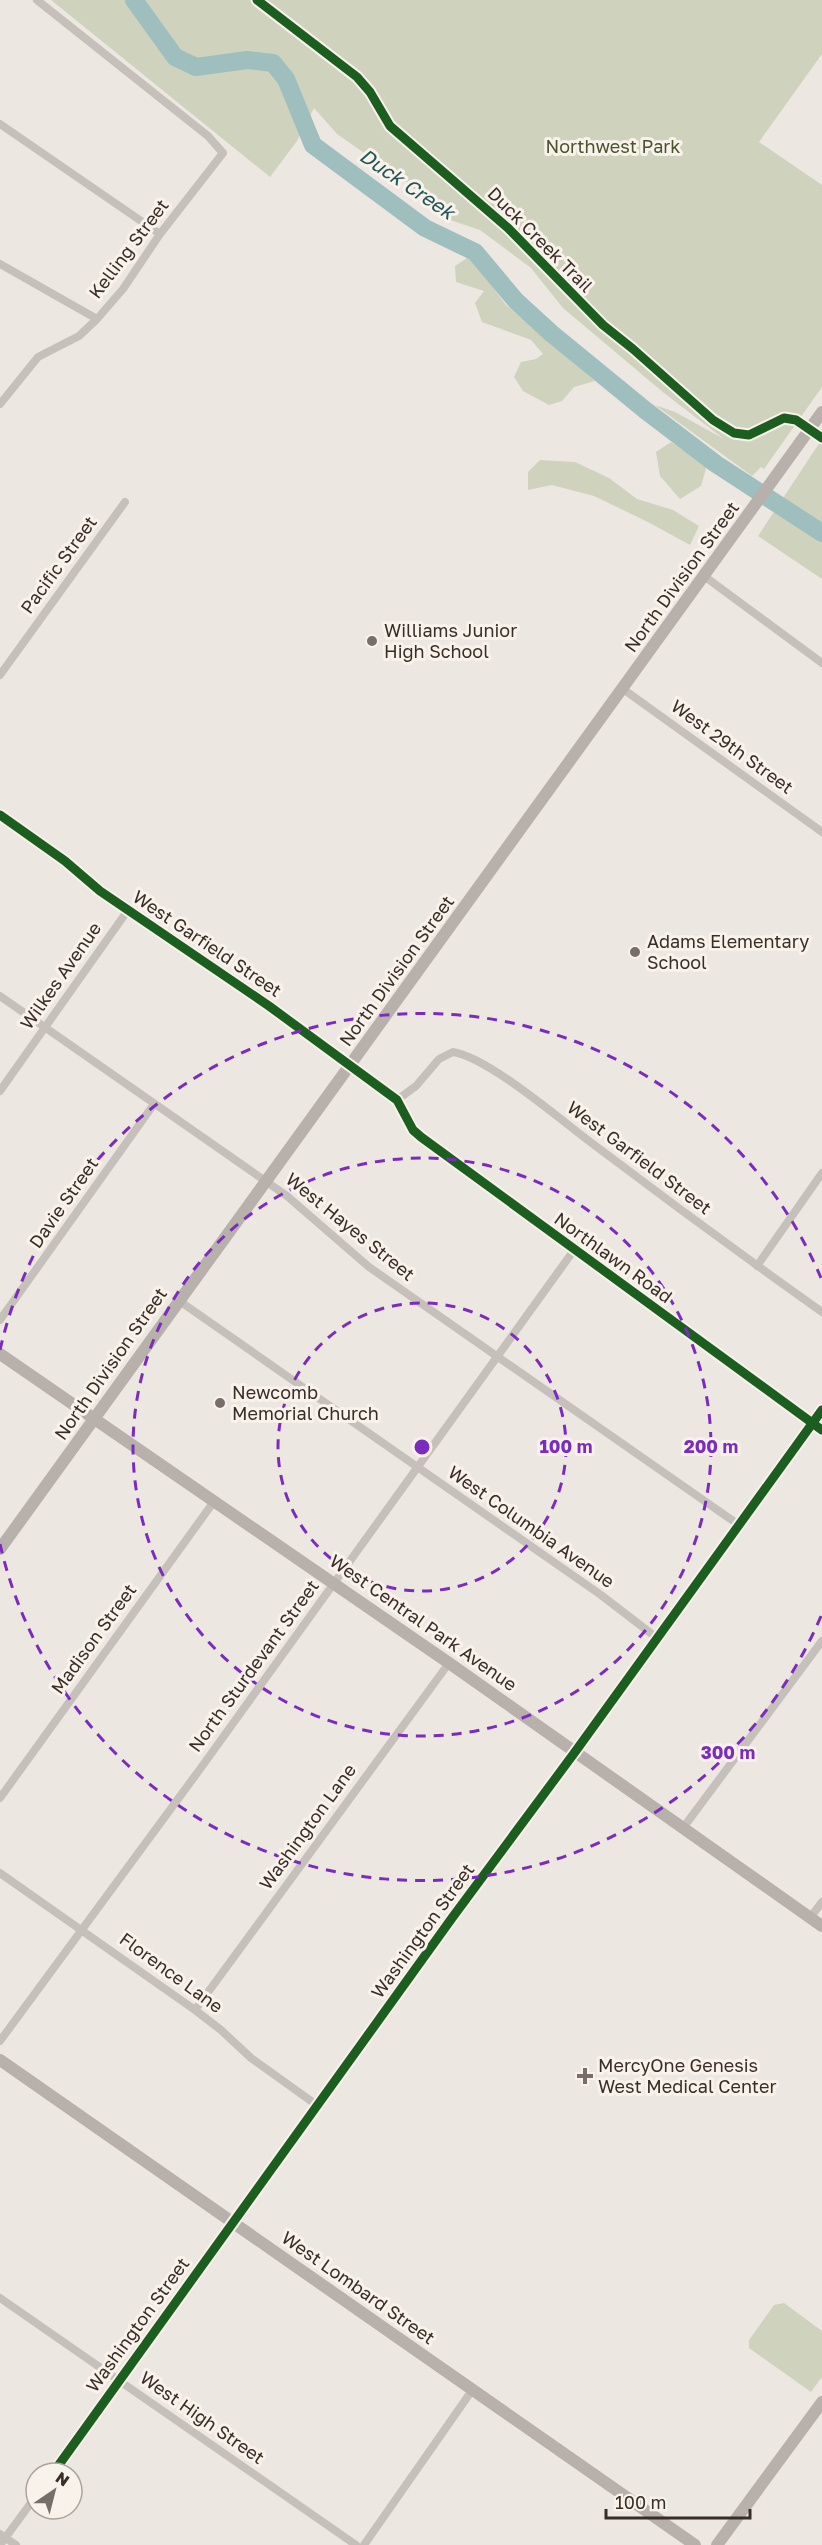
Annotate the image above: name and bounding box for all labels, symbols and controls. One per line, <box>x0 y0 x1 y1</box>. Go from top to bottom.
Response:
park label: Northwest Park <box>546 135 681 157</box>
water label: Duck Creek <box>356 143 462 225</box>
street label: Duck Creek Trail <box>484 182 598 297</box>
street label: Kelling Street <box>84 194 173 302</box>
street label: North Division Street <box>619 497 743 656</box>
street label: Pacific Street <box>15 511 101 618</box>
place label: Williams Junior High School <box>384 619 517 662</box>
marker: Williams Junior High School <box>365 634 379 648</box>
street label: West 29th Street <box>667 694 798 798</box>
street label: West Garfield Street <box>129 885 286 1001</box>
street label: North Division Street <box>334 891 458 1050</box>
street label: Wilkes Avenue <box>15 918 105 1033</box>
place label: Adams Elementary School <box>647 930 809 973</box>
marker: Adams Elementary School <box>628 945 642 959</box>
street label: West Garfield Street <box>563 1096 716 1219</box>
street label: Davie Street <box>24 1153 102 1252</box>
street label: West Hayes Street <box>282 1168 419 1285</box>
street label: Northlawn Road <box>550 1207 677 1307</box>
street label: North Division Street <box>49 1283 171 1444</box>
place label: Newcomb Memorial Church <box>232 1381 379 1424</box>
marker: Newcomb Memorial Church <box>213 1396 227 1410</box>
text: 100 m <box>540 1435 592 1457</box>
text: 200 m <box>684 1435 738 1457</box>
centre of rings <box>412 1437 432 1457</box>
street label: West Columbia Avenue <box>444 1460 619 1592</box>
street label: West Central Park Avenue <box>326 1549 521 1695</box>
street label: North Sturdevant Street <box>183 1575 323 1756</box>
street label: Madison Street <box>46 1579 141 1698</box>
text: 300 m <box>701 1741 755 1763</box>
street label: Washington Lane <box>254 1759 360 1894</box>
street label: Washington Street <box>366 1859 478 2002</box>
street label: Florence Lane <box>116 1927 228 2017</box>
place label: MercyOne Genesis West Medical Center <box>598 2054 777 2097</box>
marker: MercyOne Genesis West Medical Center <box>576 2067 594 2085</box>
street label: West Lombard Street <box>278 2226 439 2348</box>
street label: Washington Street <box>81 2253 193 2396</box>
street label: West High Street <box>136 2366 269 2468</box>
north arrow <box>24 2461 84 2521</box>
text: N <box>52 2467 73 2490</box>
scale bar <box>606 2482 750 2520</box>
text: 100 m <box>615 2491 666 2513</box>

